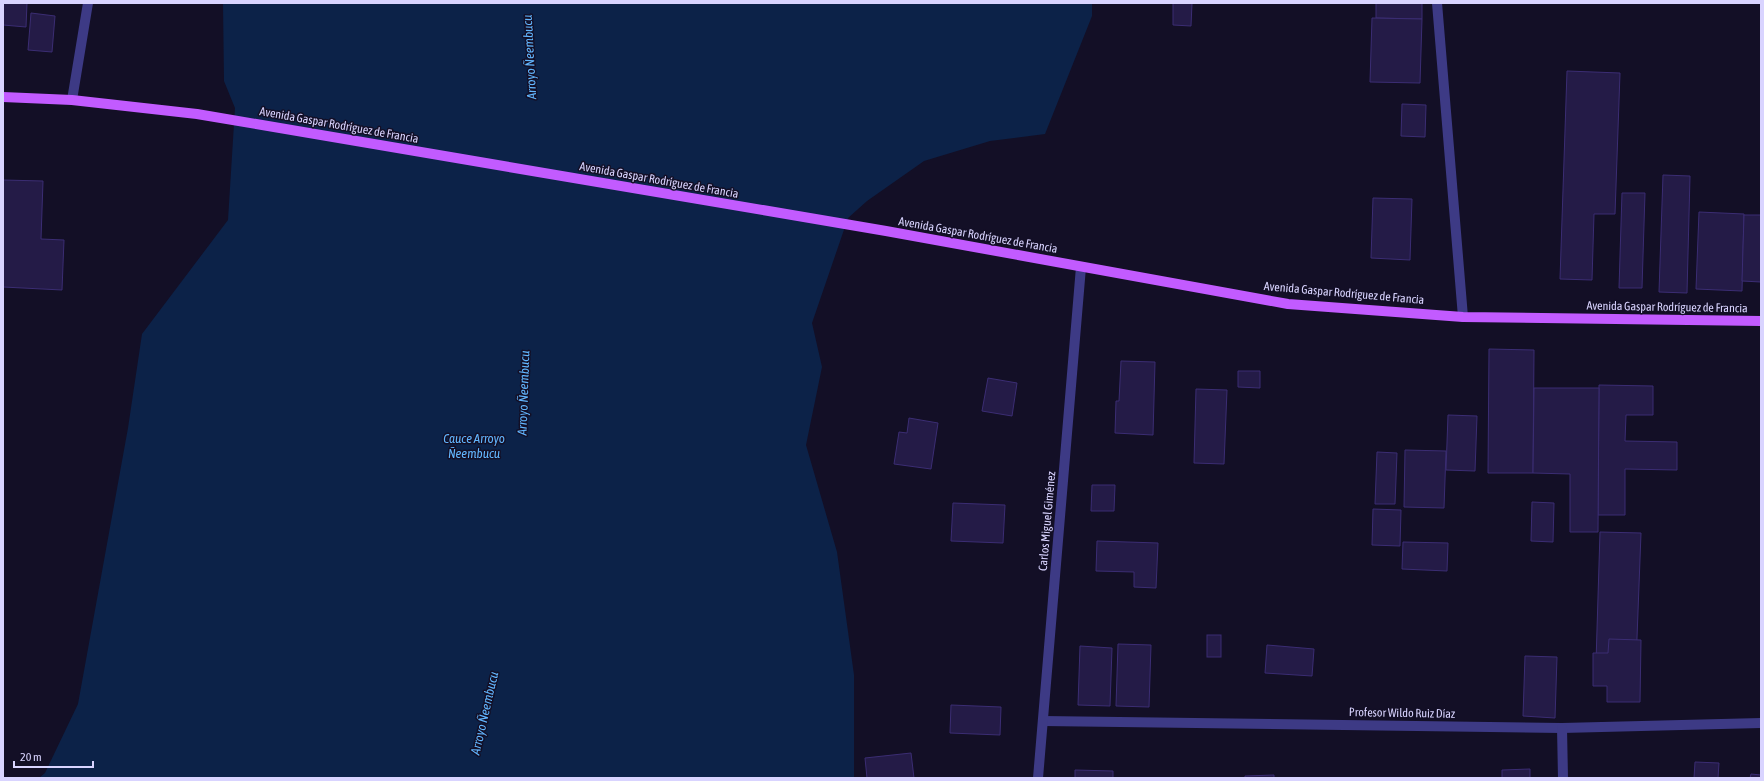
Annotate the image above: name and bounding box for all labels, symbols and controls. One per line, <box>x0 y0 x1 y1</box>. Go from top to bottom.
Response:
water label: Arroyo Ñeembucu <box>520 14 539 101</box>
street label: Avenida Gaspar Rodríguez de Francia <box>258 104 420 146</box>
street label: Avenida Gaspar Rodríguez de Francia <box>578 159 740 201</box>
street label: Avenida Gaspar Rodríguez de Francia <box>897 214 1059 256</box>
street label: Avenida Gaspar Rodríguez de Francia <box>1263 279 1425 307</box>
street label: Avenida Gaspar Rodríguez de Francia <box>1586 299 1748 315</box>
water label: Arroyo Ñeembucu <box>514 350 532 437</box>
water label: Cauce Arroyo Ñeembucu <box>443 431 505 461</box>
street label: Carlos Miguel Giménez <box>1036 470 1058 571</box>
water label: Arroyo Ñeembucu <box>467 670 501 757</box>
street label: Profesor Wildo Ruìz Díaz <box>1349 705 1456 721</box>
scale bar <box>14 743 93 769</box>
text: 20 m <box>20 750 42 764</box>

